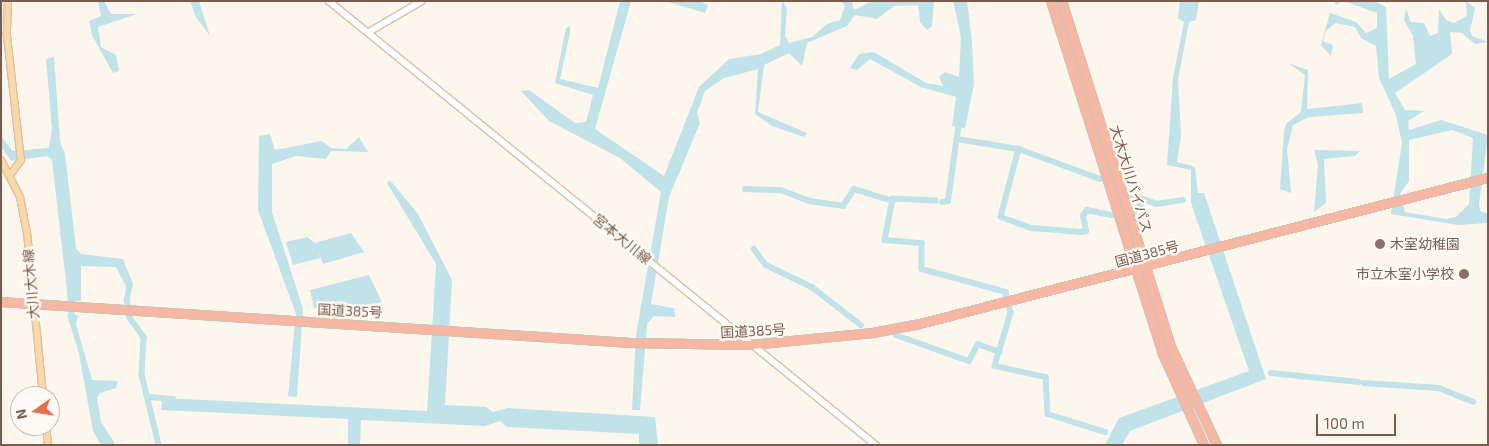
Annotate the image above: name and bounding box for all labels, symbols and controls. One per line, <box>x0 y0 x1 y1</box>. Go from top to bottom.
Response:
street label: 大木大川バイパス <box>1107 123 1155 235</box>
street label: 宮本大川線 <box>590 210 654 268</box>
place label: 木室幼稚園 <box>1390 236 1460 252</box>
street label: 国道385号 <box>1113 237 1181 271</box>
marker: 木室幼稚園 <box>1374 238 1386 250</box>
street label: 大川大木線 <box>20 248 42 320</box>
place label: 市立木室小学校 <box>1356 266 1454 282</box>
marker: 市立木室小学校 <box>1458 268 1470 280</box>
street label: 国道385号 <box>317 301 383 321</box>
street label: 国道385号 <box>720 321 786 341</box>
north arrow <box>10 386 60 436</box>
scale bar <box>1319 404 1399 436</box>
text: N <box>11 407 30 421</box>
text: 100 m <box>1324 414 1365 432</box>

